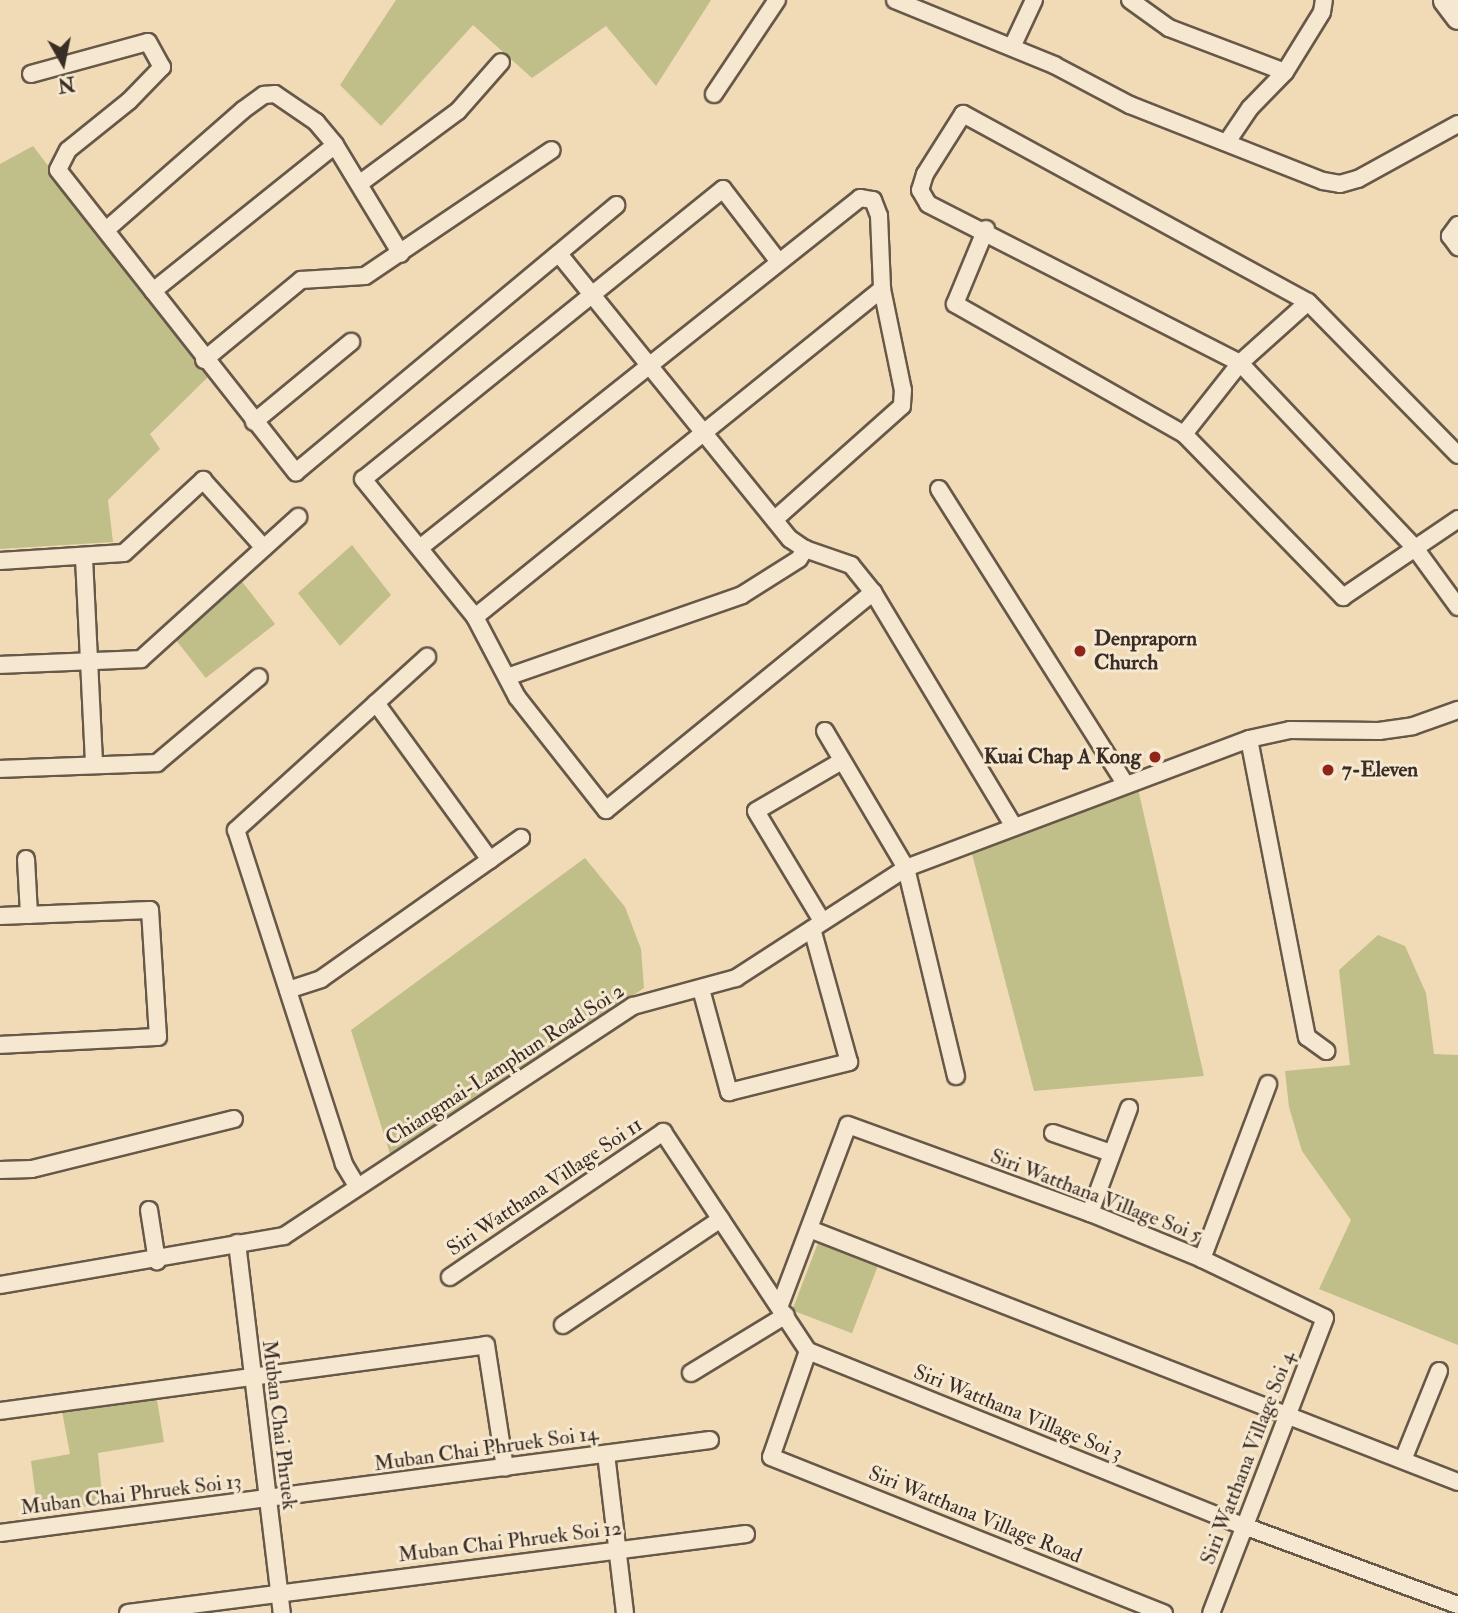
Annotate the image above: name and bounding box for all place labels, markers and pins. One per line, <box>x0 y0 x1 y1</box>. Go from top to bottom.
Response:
place label: Denpraporn Church <box>1094 626 1197 676</box>
marker: Denpraporn Church <box>1072 643 1088 659</box>
place label: Kuai Chap A Kong <box>984 744 1141 770</box>
marker: Kuai Chap A Kong <box>1147 749 1163 765</box>
place label: 7-Eleven <box>1342 757 1418 783</box>
marker: 7-Eleven <box>1320 762 1336 778</box>

